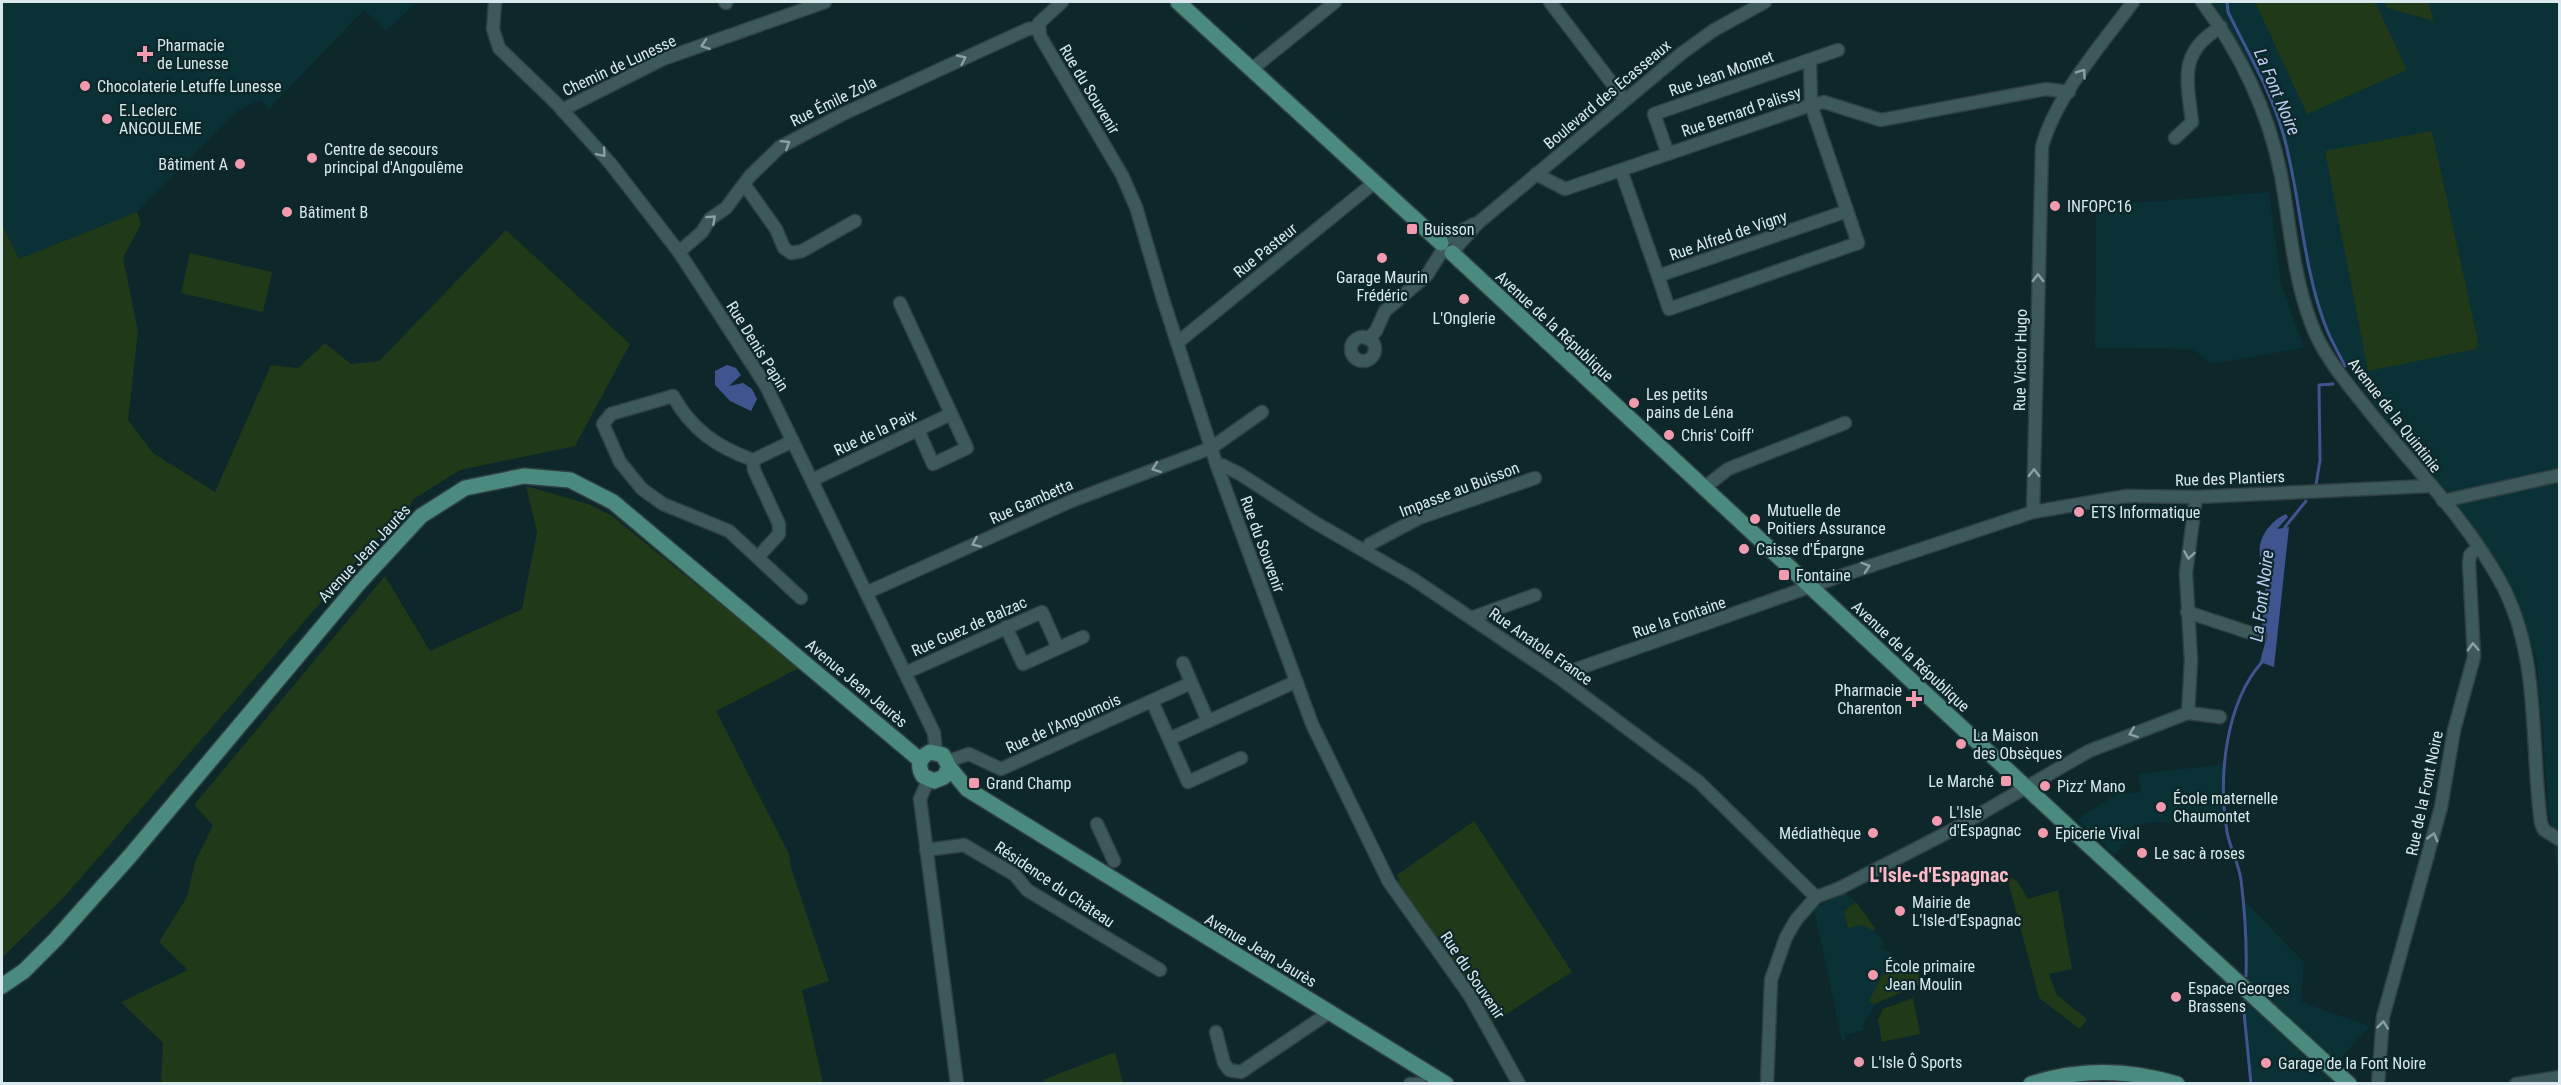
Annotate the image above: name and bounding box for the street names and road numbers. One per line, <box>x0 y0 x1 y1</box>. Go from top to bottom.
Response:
street label: Chemin de Lunesse <box>560 31 679 100</box>
street label: Boulevard des Ecasseaux <box>1540 36 1675 153</box>
street label: Rue du Souvenir <box>1055 41 1124 138</box>
street label: Rue Jean Monnet <box>1666 47 1776 100</box>
street label: Rue Émile Zola <box>787 72 879 130</box>
street label: Rue Bernard Palissy <box>1679 82 1804 141</box>
street label: Rue Alfred de Vigny <box>1667 206 1790 265</box>
street label: Rue Pasteur <box>1230 219 1301 282</box>
street label: Avenue de la République <box>1492 267 1617 386</box>
street label: Rue Denis Papin <box>722 298 793 395</box>
street label: Rue Victor Hugo <box>2010 309 2031 411</box>
street label: Avenue de la Quintinie <box>2344 354 2445 476</box>
street label: Rue de la Paix <box>831 405 919 460</box>
street label: Impasse au Buisson <box>1397 458 1522 521</box>
street label: Rue des Plantiers <box>2175 467 2285 490</box>
street label: Rue Gambetta <box>987 475 1076 528</box>
street label: Rue du Souvenir <box>1236 493 1289 595</box>
street label: Avenue Jean Jaurès <box>314 501 415 606</box>
street label: Rue Guez de Balzac <box>909 593 1030 660</box>
street label: Rue la Fontaine <box>1630 593 1728 642</box>
street label: Avenue de la République <box>1848 597 1973 716</box>
street label: Rue Anatole France <box>1485 604 1596 689</box>
street label: Avenue Jean Jaurès <box>802 635 911 731</box>
street label: Rue de l'Angoumois <box>1003 690 1124 757</box>
street label: Rue de la Font Noire <box>2402 729 2447 857</box>
street label: Résidence du Château <box>991 837 1118 931</box>
street label: Avenue Jean Jaurès <box>1202 910 1320 991</box>
street label: Rue du Souvenir <box>1436 928 1509 1023</box>

